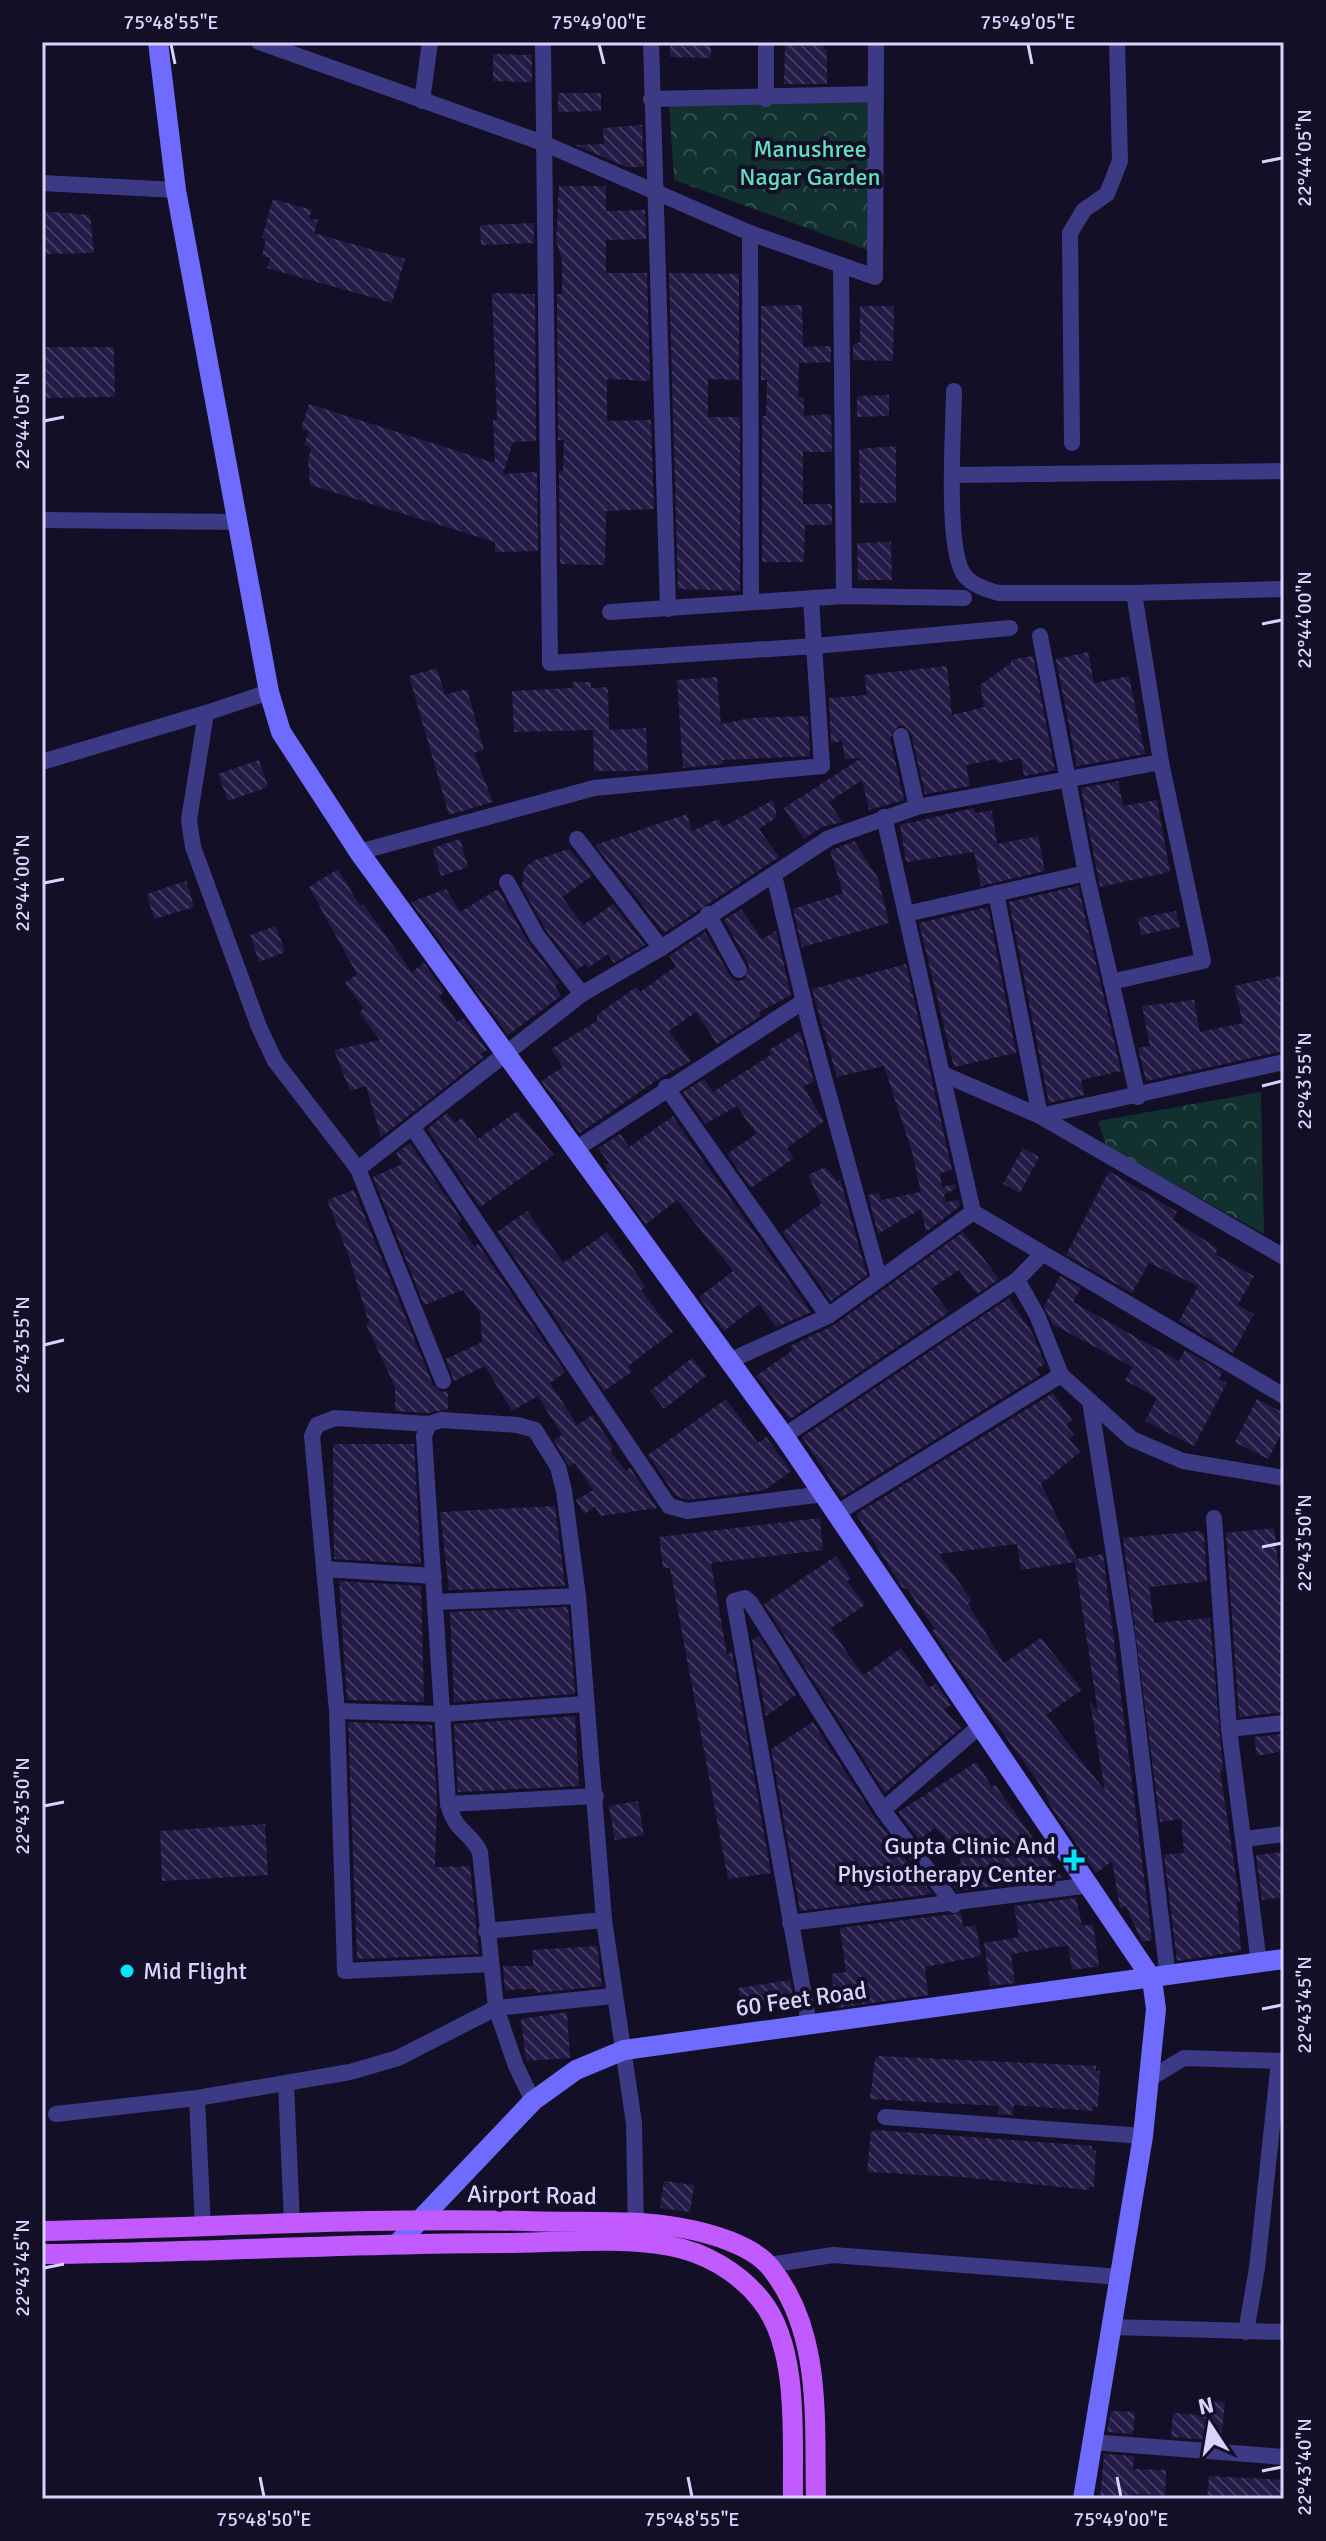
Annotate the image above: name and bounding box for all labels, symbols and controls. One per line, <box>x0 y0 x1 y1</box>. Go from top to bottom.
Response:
text: 75°48'55"E <box>123 10 219 35</box>
text: 75°49'00"E <box>551 10 647 35</box>
text: 75°49'05"E <box>980 10 1076 35</box>
text: 22°44'05"N <box>1292 109 1317 207</box>
park label: Manushree Nagar Garden <box>739 134 881 192</box>
text: 22°44'05"N <box>10 372 35 470</box>
text: 22°44'00"N <box>1292 571 1317 669</box>
text: 22°44'00"N <box>10 834 35 932</box>
text: 22°43'55"N <box>1292 1032 1317 1130</box>
text: 22°43'55"N <box>10 1296 35 1394</box>
text: 22°43'50"N <box>1292 1494 1317 1592</box>
text: 22°43'50"N <box>10 1757 35 1855</box>
place label: Gupta Clinic And Physiotherapy Center <box>837 1831 1056 1889</box>
marker: Gupta Clinic And Physiotherapy Center <box>1063 1849 1085 1871</box>
place label: Mid Flight <box>143 1956 247 1986</box>
text: 22°43'45"N <box>1292 1956 1317 2054</box>
marker: Mid Flight <box>118 1962 136 1980</box>
street label: 60 Feet Road <box>734 1975 868 2023</box>
street label: Airport Road <box>467 2179 597 2211</box>
text: 22°43'45"N <box>10 2219 35 2317</box>
north arrow <box>1170 2385 1250 2465</box>
text: N <box>1196 2391 1216 2421</box>
text: 22°43'40"N <box>1292 2418 1317 2516</box>
text: 75°48'50"E <box>216 2507 312 2532</box>
text: 75°48'55"E <box>644 2507 740 2532</box>
text: 75°49'00"E <box>1073 2507 1169 2532</box>

